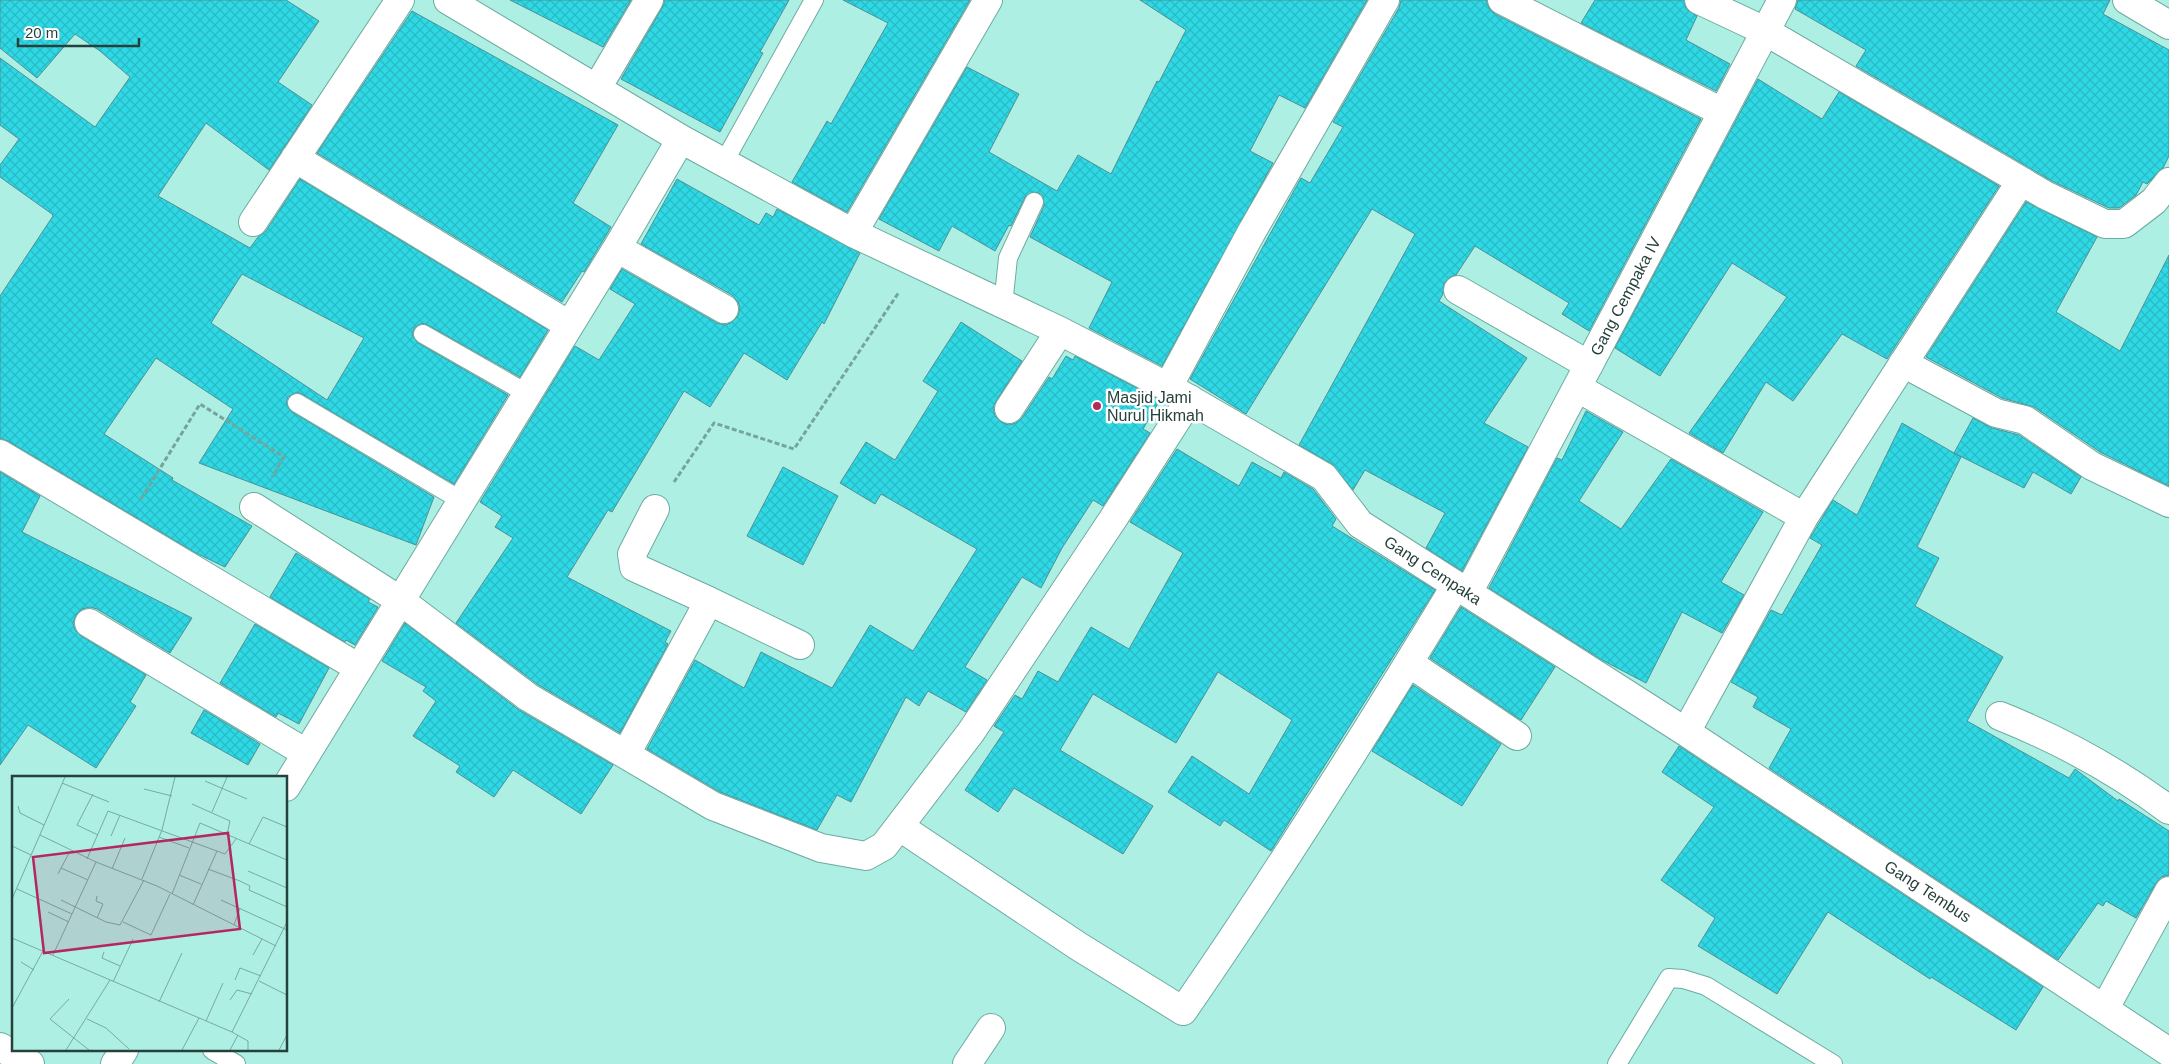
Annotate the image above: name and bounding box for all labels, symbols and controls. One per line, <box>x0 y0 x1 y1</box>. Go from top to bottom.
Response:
scale bar <box>18 15 139 47</box>
text: 20 m <box>25 24 58 41</box>
street label: Gang Cempaka IV <box>1587 234 1664 358</box>
place label: Masjid Jami Nurul Hikmah <box>1107 389 1204 424</box>
marker: Masjid Jami Nurul Hikmah <box>1091 400 1103 412</box>
street label: Gang Cempaka <box>1381 533 1484 608</box>
inset map <box>12 776 288 1052</box>
street label: Gang Tembus <box>1881 857 1974 926</box>

